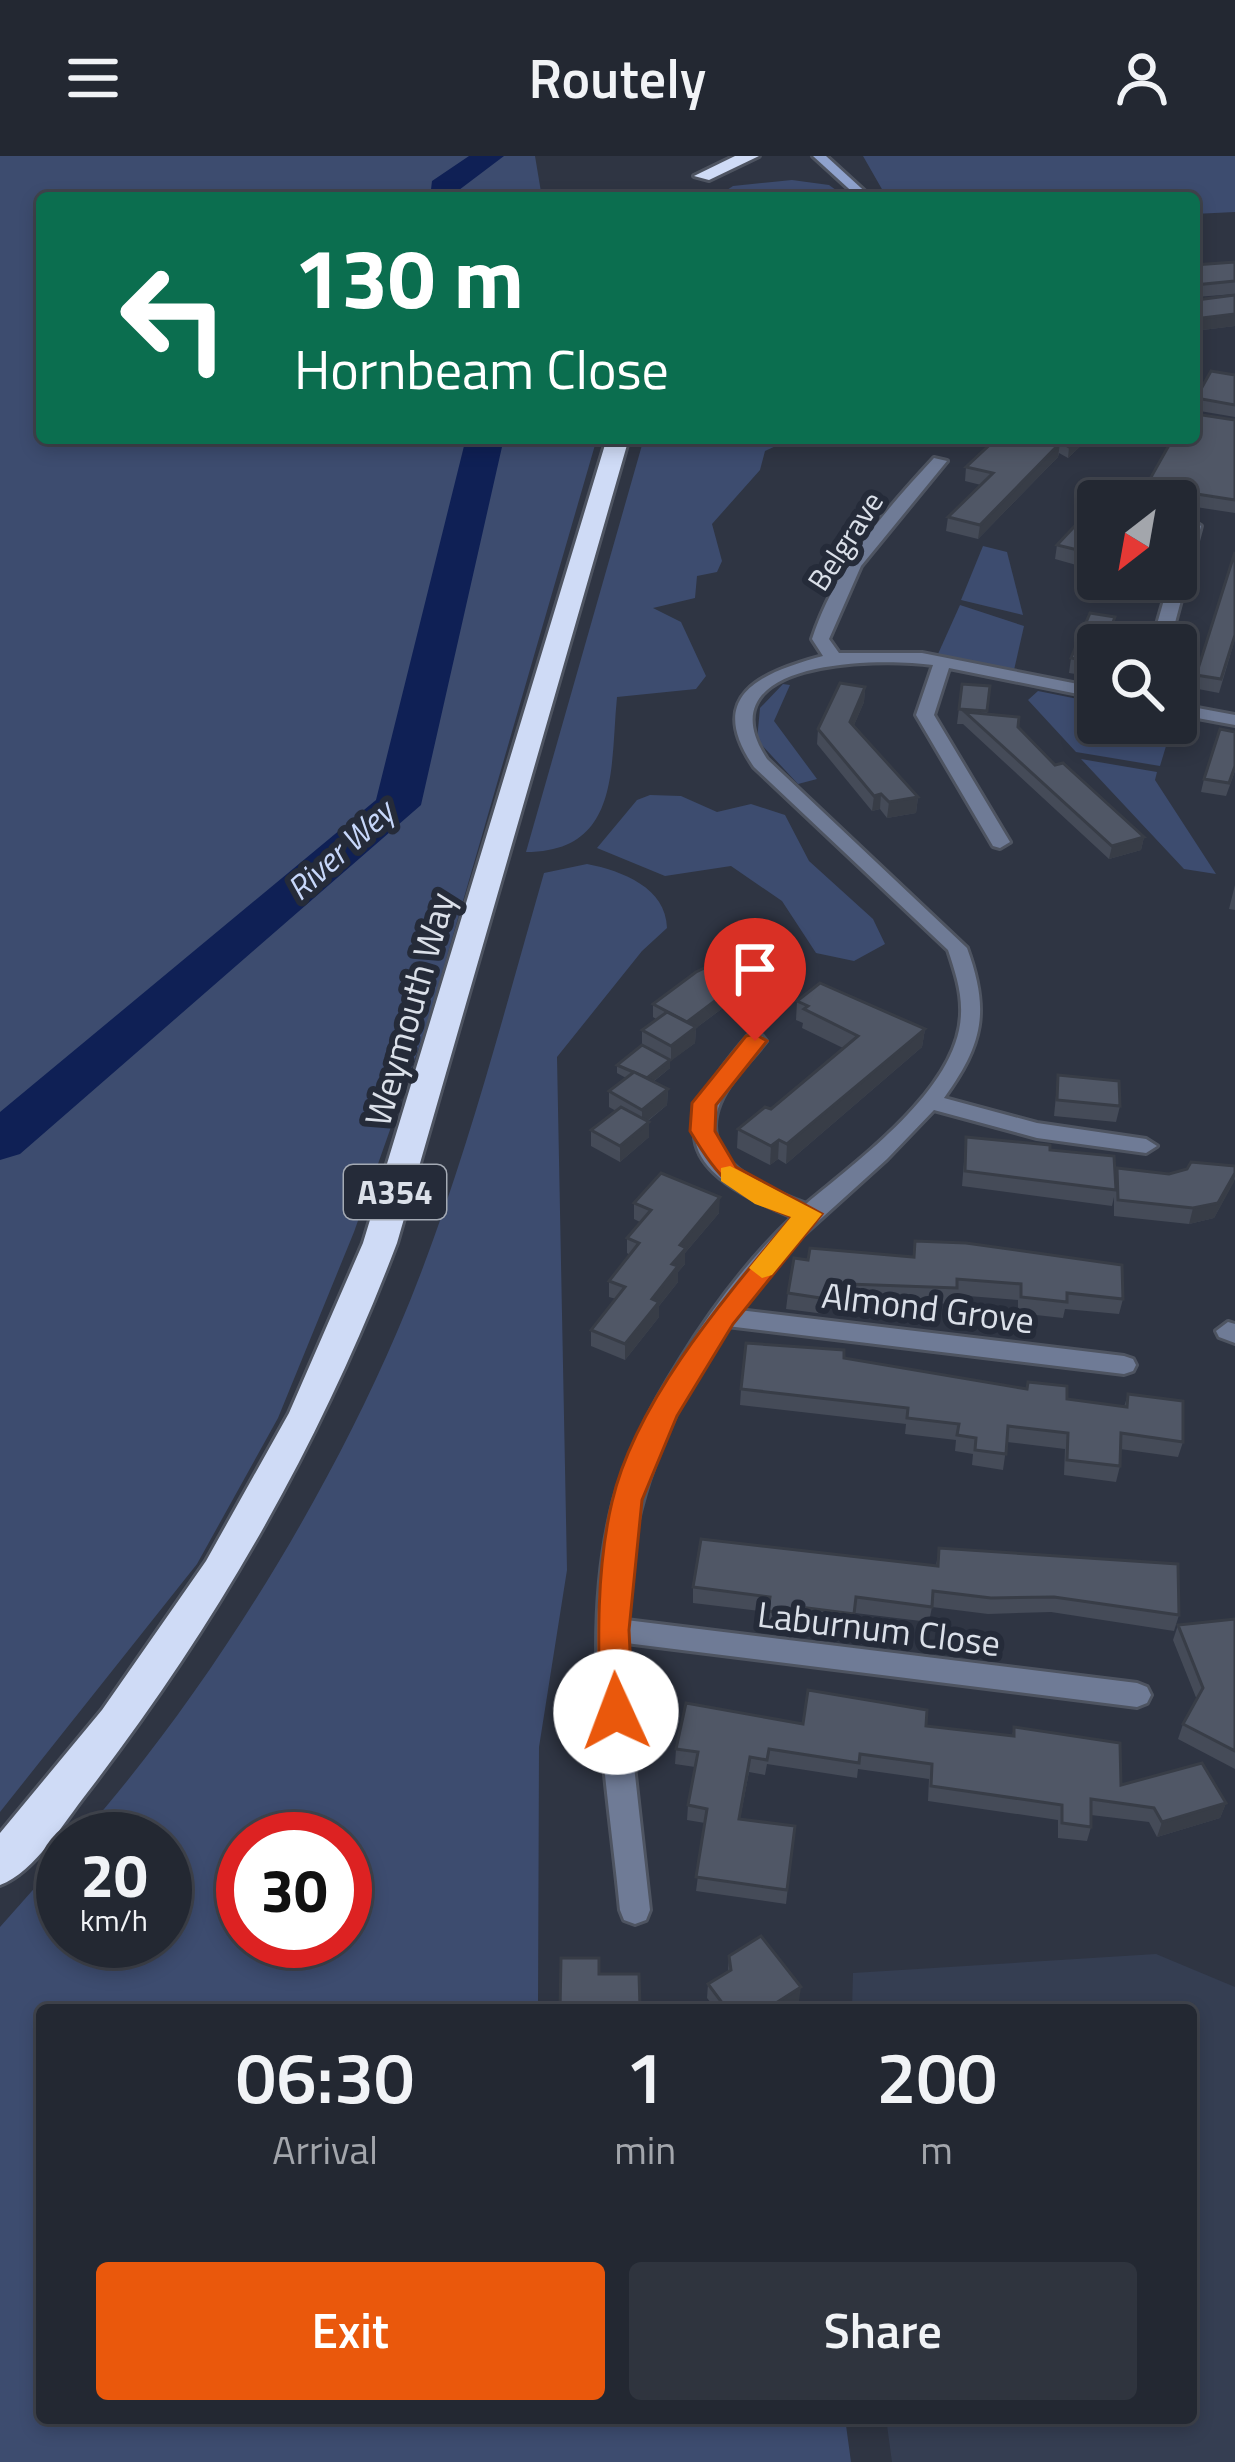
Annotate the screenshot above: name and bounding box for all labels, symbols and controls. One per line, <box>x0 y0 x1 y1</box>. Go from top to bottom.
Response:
text: Routely <box>529 37 706 119</box>
icon: menu <box>60 45 126 111</box>
icon: person <box>1109 45 1175 111</box>
text: 130 m <box>294 213 524 341</box>
icon: left <box>96 240 252 396</box>
text: Hornbeam Close <box>294 328 669 410</box>
north arrow <box>1077 480 1197 600</box>
map controls <box>1077 480 1197 744</box>
street label: Belgrave <box>796 482 894 600</box>
button: search <box>1077 624 1197 744</box>
water label: River Wey <box>275 785 408 912</box>
street label: Weymouth Way <box>349 886 469 1132</box>
pin <box>704 918 806 1041</box>
icon: arrive <box>722 936 788 1002</box>
road number: A354 <box>344 1165 446 1219</box>
street label: Almond Grove <box>819 1267 1037 1347</box>
street label: Laburnum Close <box>755 1586 1003 1670</box>
position arrow <box>553 1649 679 1775</box>
speed limit sign: 30 <box>216 1812 372 1968</box>
text: 20 <box>80 1829 148 1920</box>
text: km/h <box>80 1897 148 1943</box>
text: 06:30 <box>236 2021 414 2131</box>
text: 1 <box>625 2021 665 2131</box>
text: 200 <box>876 2021 997 2131</box>
text: Arrival <box>272 2120 378 2179</box>
text: min <box>614 2120 676 2179</box>
text: m <box>920 2120 953 2179</box>
button: Exit <box>96 2262 605 2400</box>
button: Share <box>629 2262 1137 2400</box>

